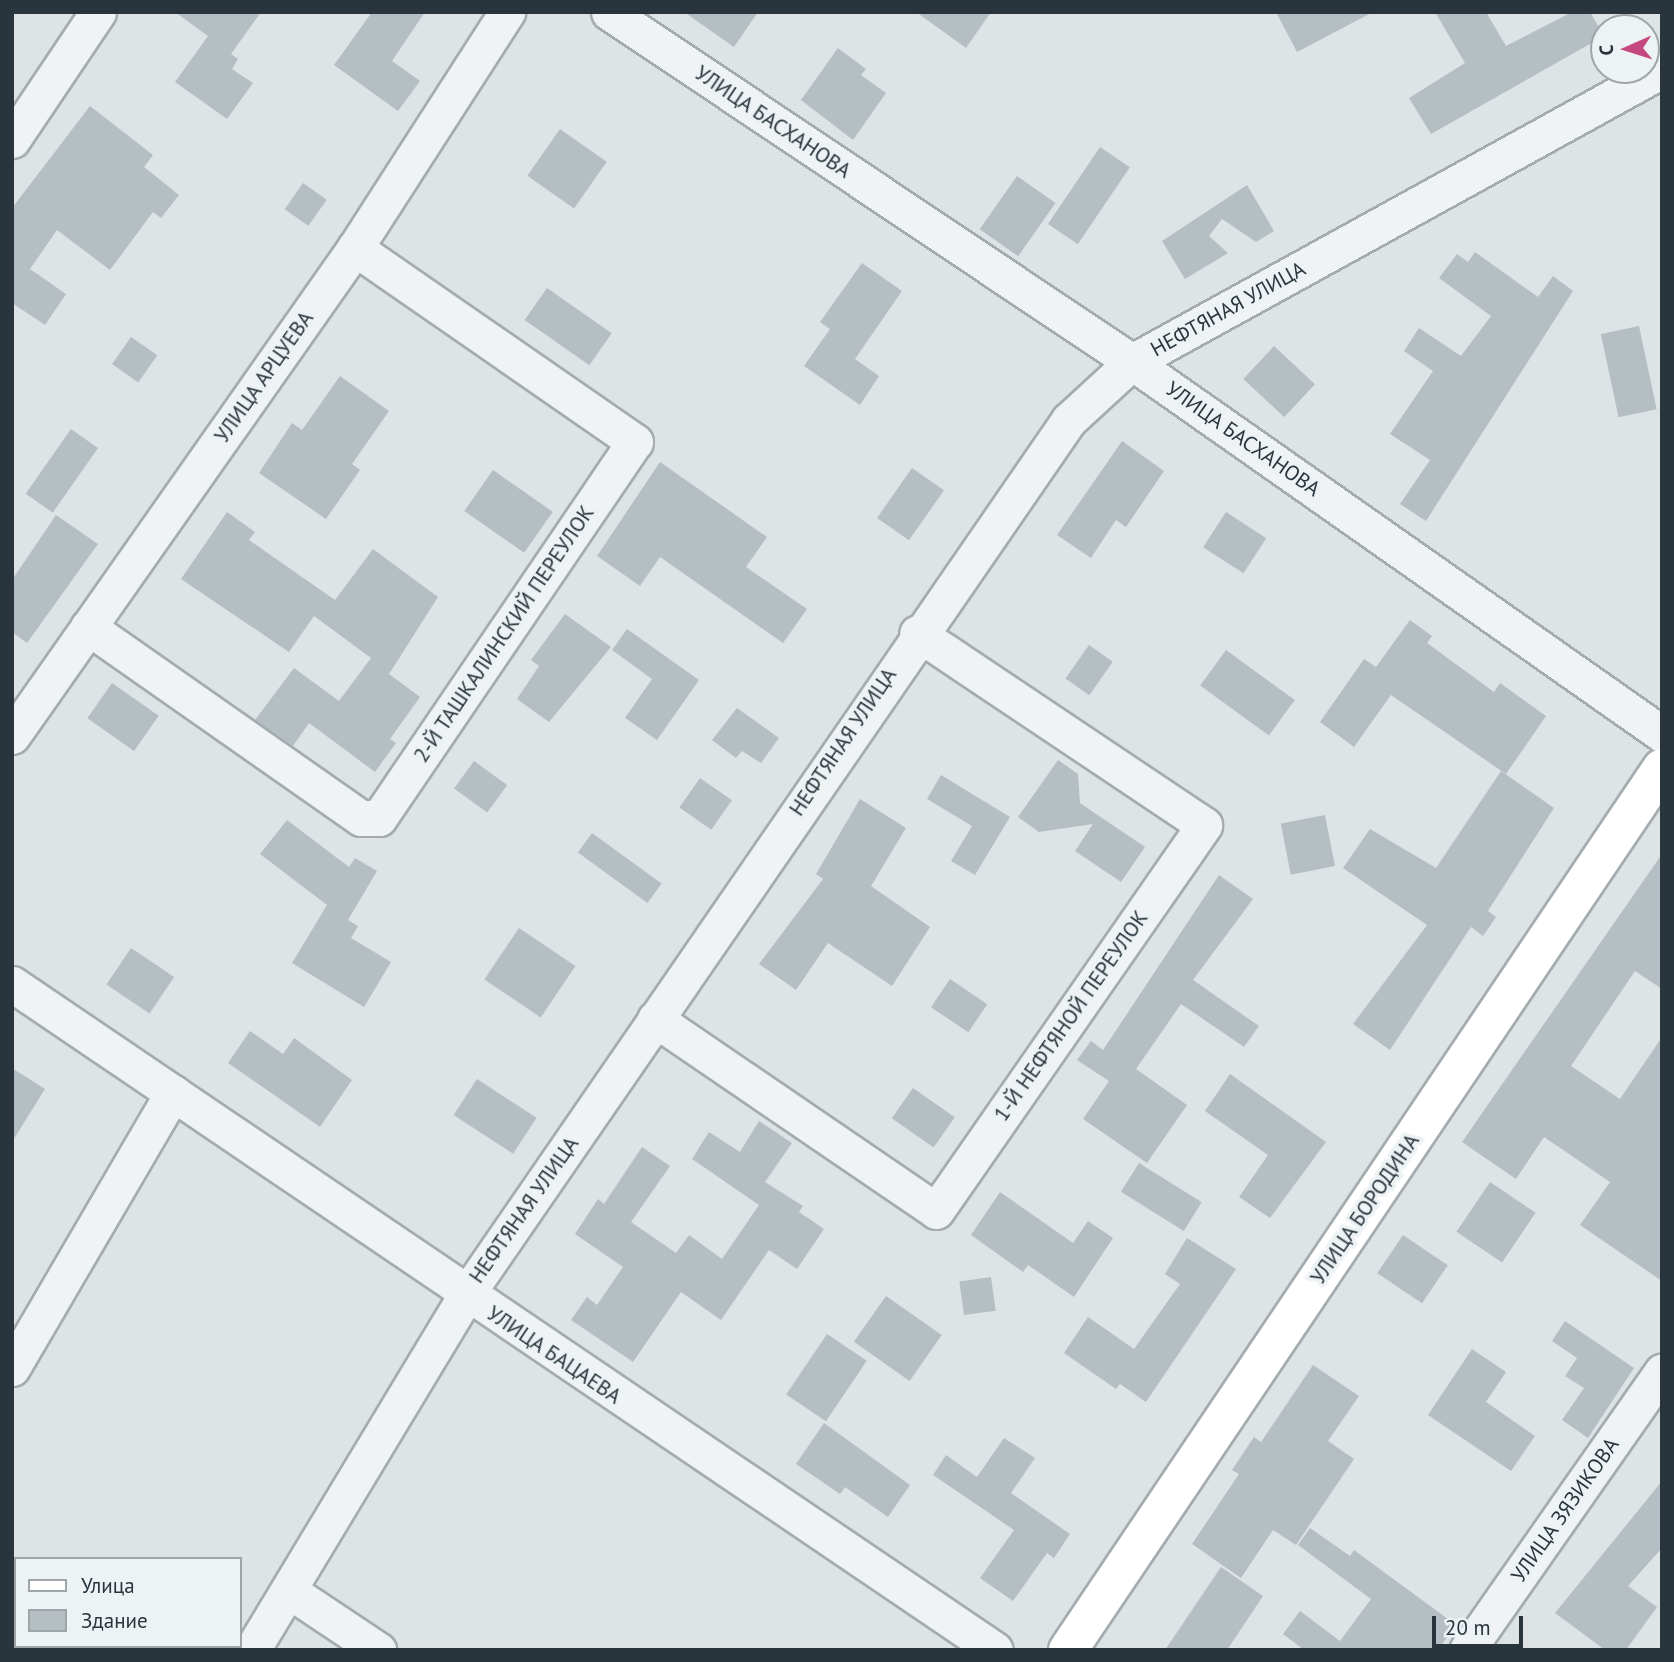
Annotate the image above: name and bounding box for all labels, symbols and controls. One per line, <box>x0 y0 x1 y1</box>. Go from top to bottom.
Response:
north arrow <box>1590 14 1660 84</box>
text: С <box>1594 44 1618 56</box>
street label: УЛИЦА БАСХАНОВА <box>690 60 856 184</box>
street label: НЕФТЯНАЯ УЛИЦА <box>1146 256 1310 362</box>
street label: УЛИЦА АРЦУЕВА <box>209 306 319 448</box>
street label: УЛИЦА БАСХАНОВА <box>1161 376 1325 502</box>
street label: 2-Й ТАШКАЛИНСКИЙ ПЕРЕУЛОК <box>408 501 600 767</box>
street label: НЕФТЯНАЯ УЛИЦА <box>784 663 902 821</box>
street label: 1-Й НЕФТЯНОЙ ПЕРЕУЛОК <box>989 906 1153 1126</box>
street label: УЛИЦА БОРОДИНА <box>1305 1129 1425 1289</box>
street label: НЕФТЯНАЯ УЛИЦА <box>464 1132 584 1288</box>
street label: УЛИЦА БАЦАЕВА <box>482 1301 626 1409</box>
street label: УЛИЦА ЗЯЗИКОВА <box>1506 1433 1624 1587</box>
legend <box>14 1557 242 1648</box>
text: Улица <box>81 1572 135 1599</box>
scale bar <box>1436 1602 1527 1646</box>
text: Здание <box>81 1607 148 1634</box>
text: 20 m <box>1445 1614 1491 1641</box>

